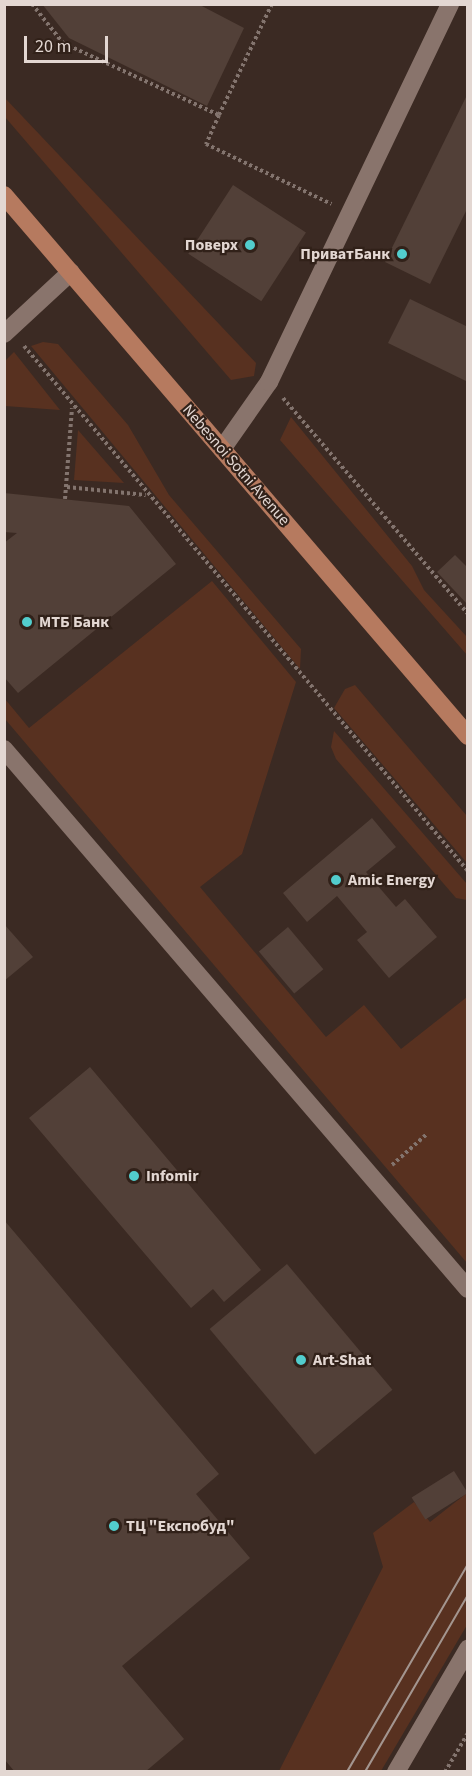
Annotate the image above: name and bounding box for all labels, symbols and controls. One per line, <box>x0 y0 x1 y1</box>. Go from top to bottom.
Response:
scale bar <box>27 24 111 62</box>
text: 20 m <box>35 34 71 59</box>
place label: Поверх <box>185 235 238 255</box>
marker: Поверх <box>243 238 257 252</box>
place label: ПриватБанк <box>300 244 390 264</box>
marker: ПриватБанк <box>395 247 409 261</box>
street label: Nebesnoi Sotni Avenue <box>178 401 294 529</box>
place label: МТБ Банк <box>39 612 109 632</box>
marker: МТБ Банк <box>20 615 34 629</box>
place label: Amic Energy <box>348 870 435 890</box>
marker: Amic Energy <box>329 873 343 887</box>
place label: Infomir <box>146 1166 199 1186</box>
marker: Infomir <box>127 1169 141 1183</box>
place label: Art-Shat <box>313 1350 371 1370</box>
marker: Art-Shat <box>294 1353 308 1367</box>
place label: ТЦ "Експобуд" <box>126 1516 234 1536</box>
marker: ТЦ "Експобуд" <box>107 1519 121 1533</box>

